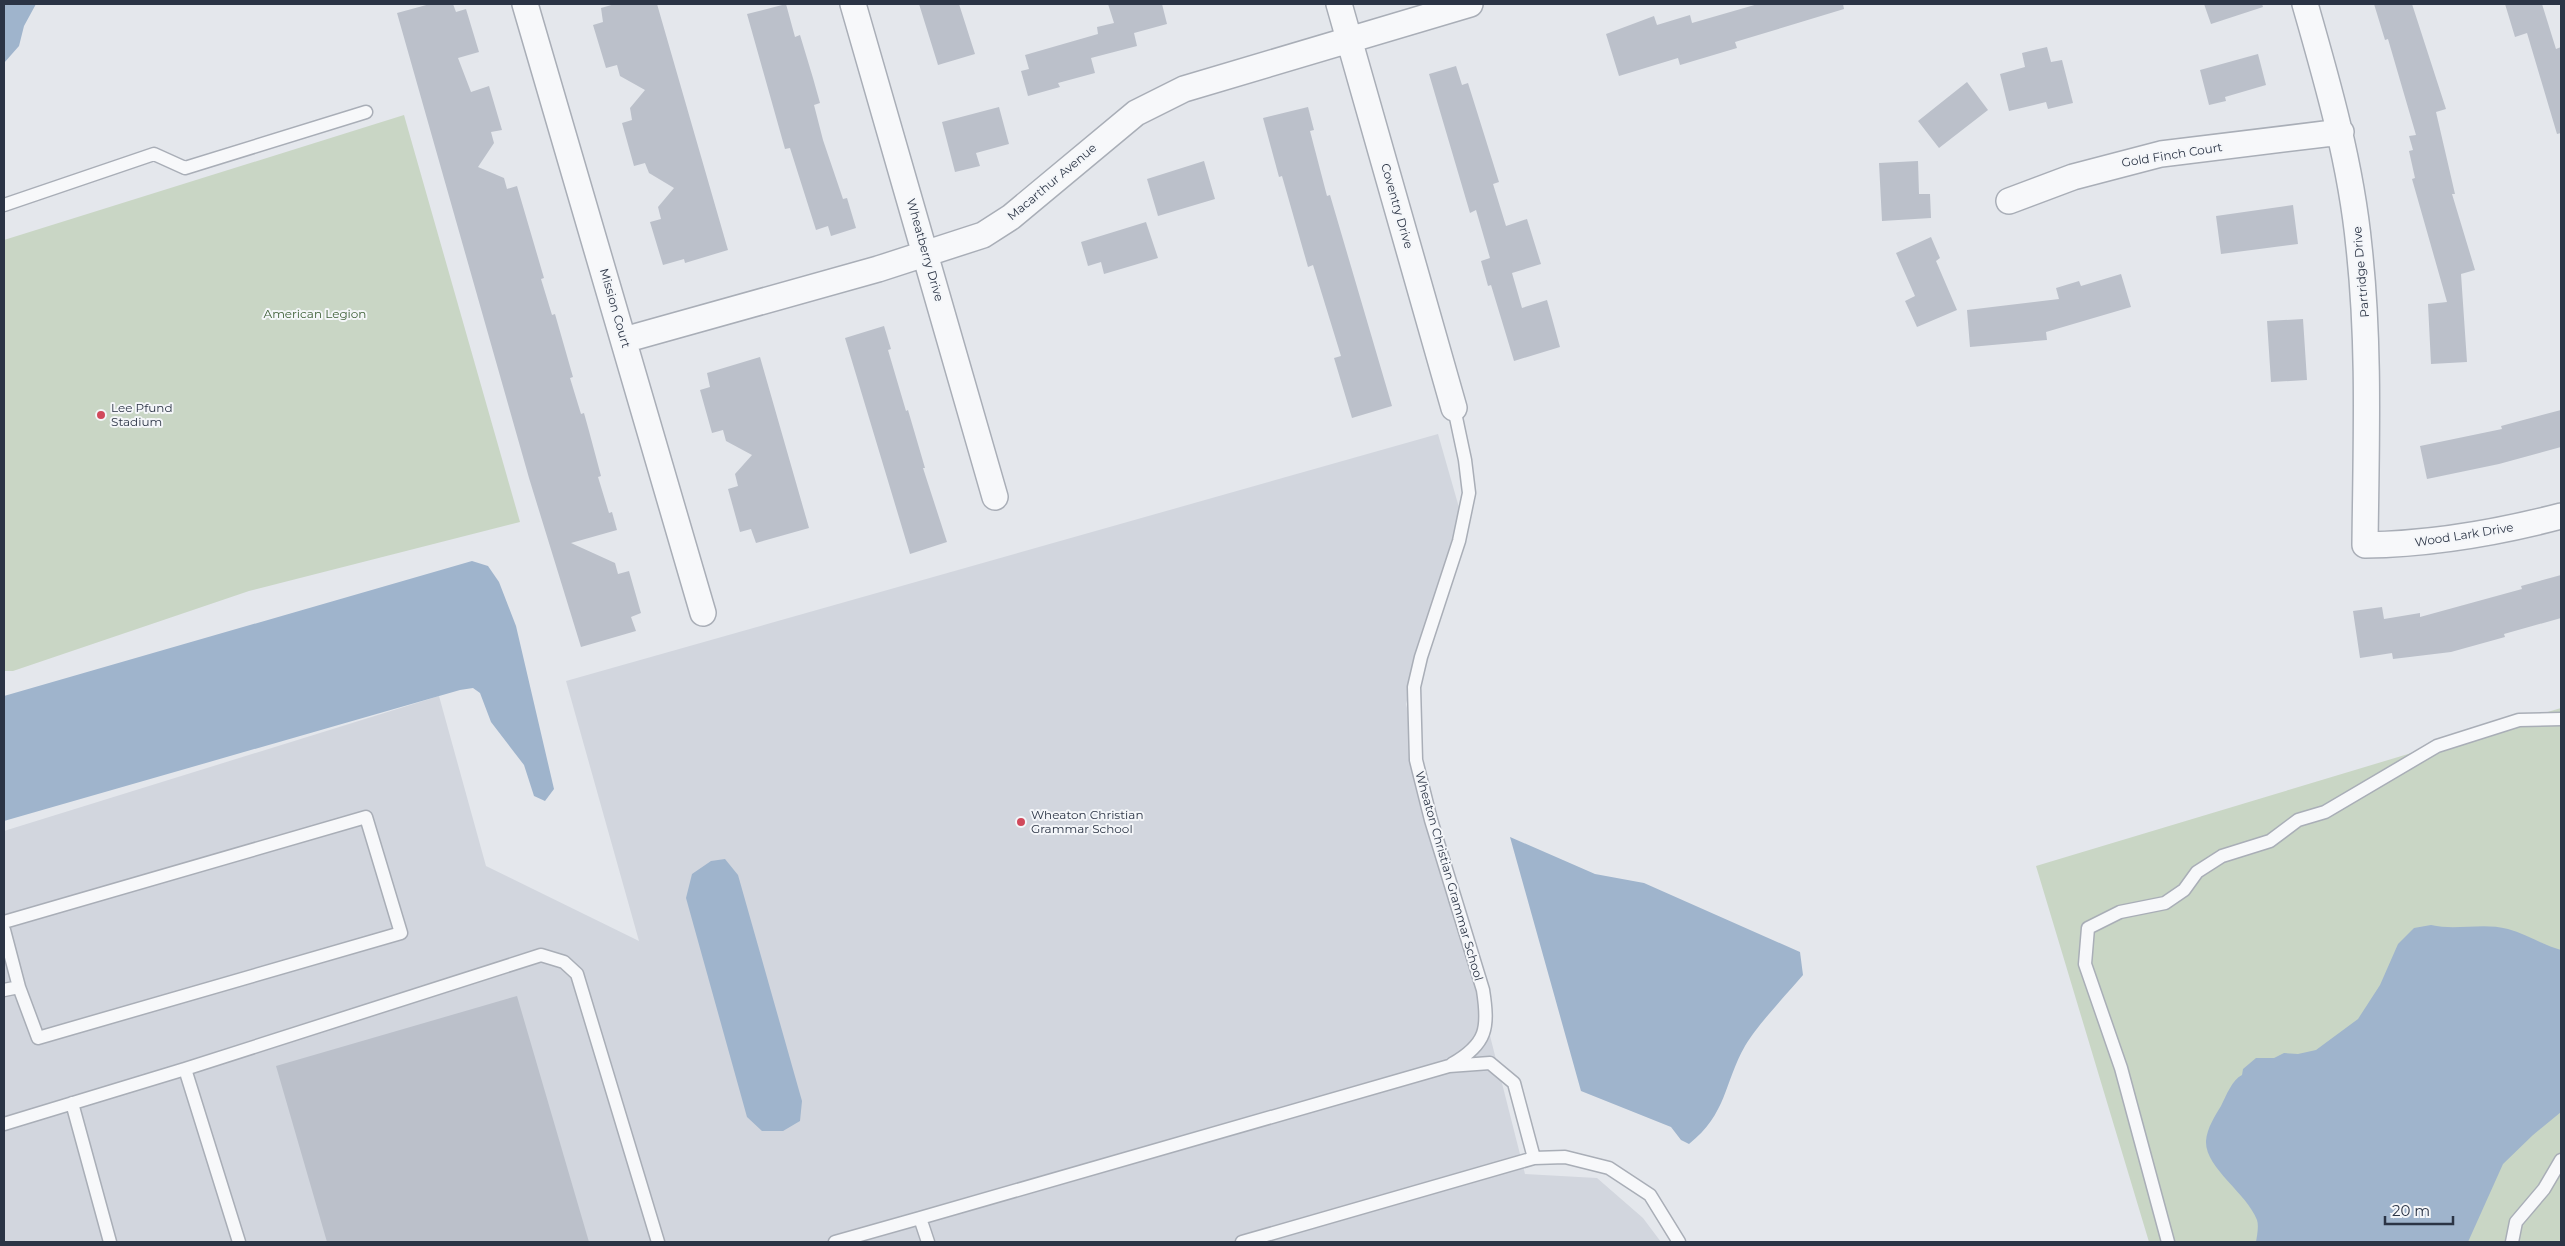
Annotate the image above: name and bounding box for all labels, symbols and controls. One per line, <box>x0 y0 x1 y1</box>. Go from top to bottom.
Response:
street label: Gold Finch Court <box>2120 139 2224 170</box>
street label: Macarthur Avenue <box>1004 140 1099 223</box>
street label: Coventry Drive <box>1378 162 1417 250</box>
street label: Wheatberry Drive <box>904 197 947 303</box>
street label: Partridge Drive <box>2349 226 2372 318</box>
street label: Mission Court <box>597 266 634 350</box>
park label: American Legion <box>264 306 366 321</box>
place label: Lee Pfund Stadium <box>111 400 173 429</box>
marker: Lee Pfund Stadium <box>95 409 107 421</box>
street label: Wood Lark Drive <box>2414 519 2514 550</box>
street label: Wheaton Christian Grammar School <box>1412 769 1487 982</box>
place label: Wheaton Christian Grammar School <box>1031 807 1144 836</box>
marker: Wheaton Christian Grammar School <box>1015 816 1027 828</box>
scale bar <box>2385 1194 2452 1226</box>
text: 20 m <box>2392 1201 2430 1220</box>

